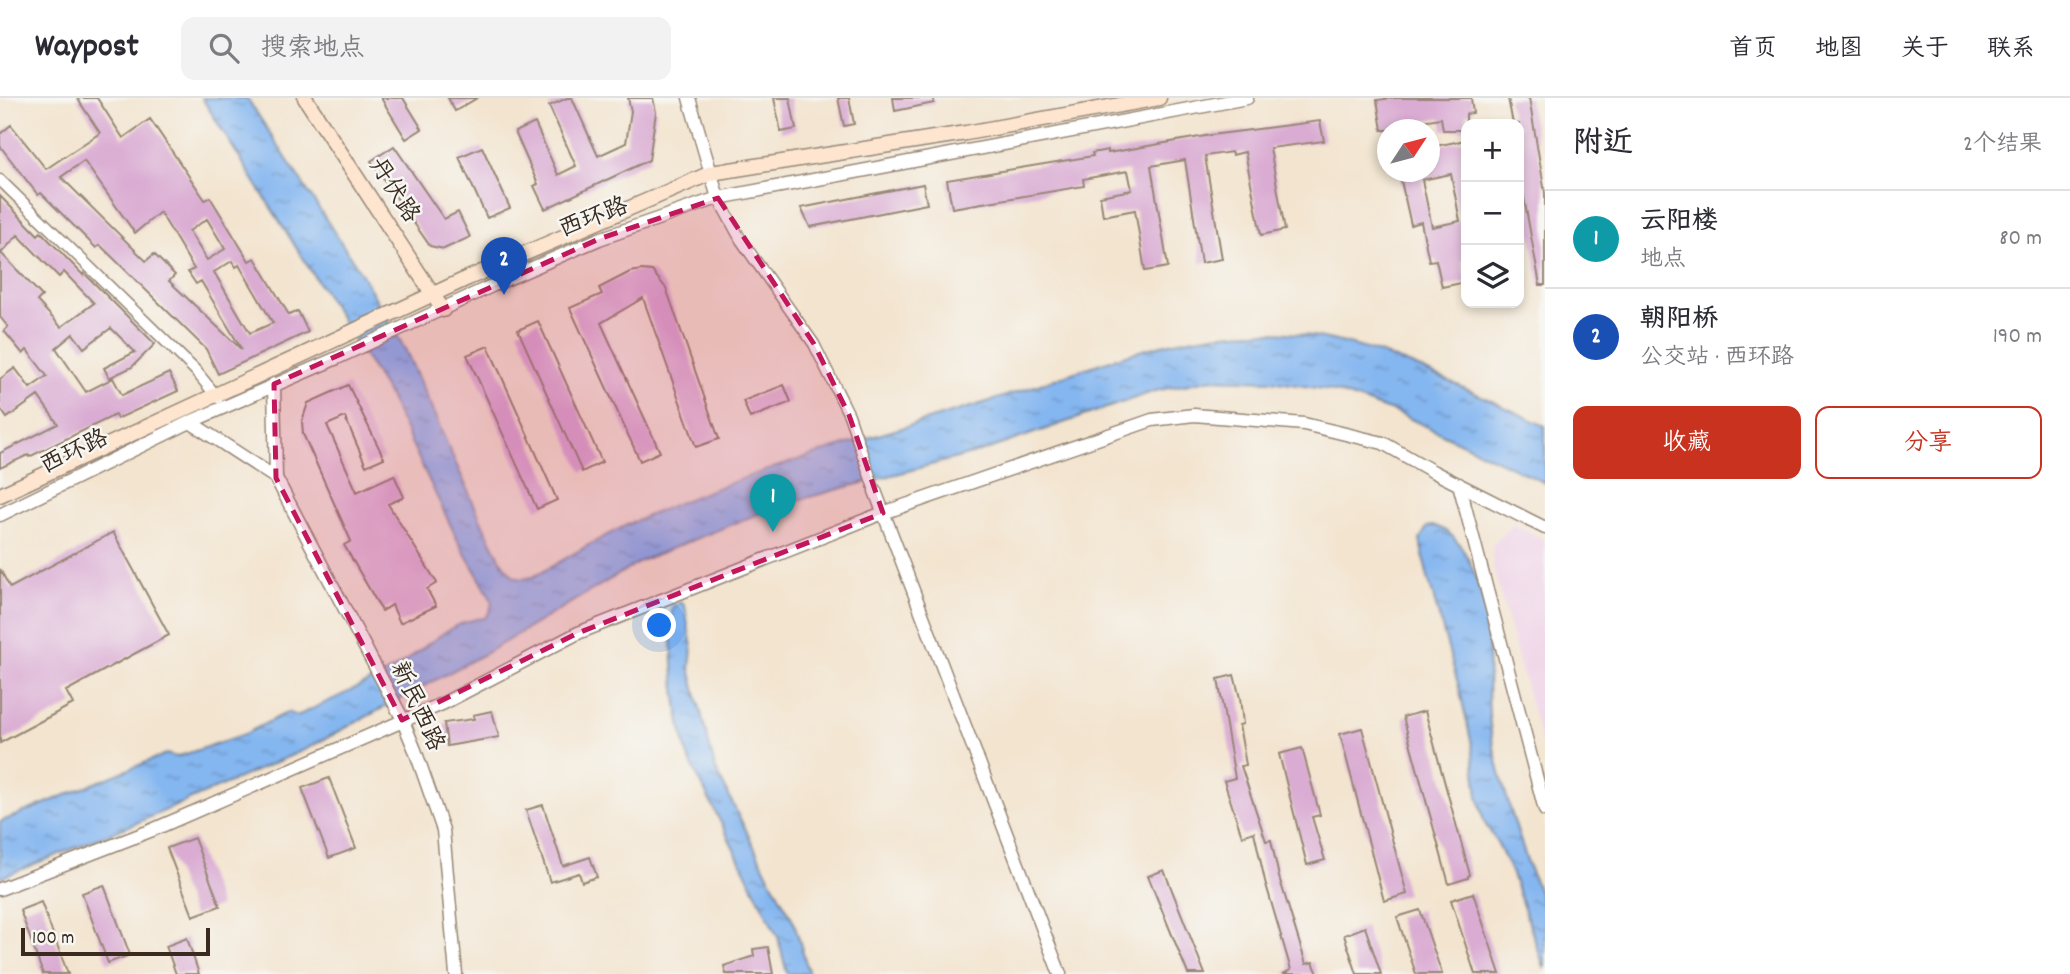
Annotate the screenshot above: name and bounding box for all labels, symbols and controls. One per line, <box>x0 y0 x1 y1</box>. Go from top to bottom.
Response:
search box <box>181 17 671 80</box>
text: Waypost <box>35 25 139 72</box>
icon: search <box>205 29 243 67</box>
text: 搜索地点 <box>261 31 365 68</box>
text: 首页 <box>1729 33 1777 67</box>
text: 地图 <box>1815 33 1863 67</box>
text: 关于 <box>1901 33 1949 67</box>
text: 联系 <box>1987 33 2035 67</box>
north arrow <box>1377 119 1440 182</box>
map controls <box>1461 119 1524 308</box>
button: + <box>1461 119 1524 182</box>
text: 附近 <box>1573 124 1633 167</box>
text: 2个结果 <box>1963 129 2042 162</box>
street label: 丹伏路 <box>359 152 427 230</box>
button: − <box>1461 182 1524 245</box>
street label: 西环路 <box>554 190 634 248</box>
text: 云阳楼 <box>1640 204 1718 241</box>
text: 1 <box>1593 223 1599 256</box>
text: 80 m <box>1999 223 2042 256</box>
pin: 2 <box>481 237 527 295</box>
text: 地点 <box>1640 244 1686 277</box>
button: layers <box>1461 245 1524 308</box>
text: 朝阳桥 <box>1640 302 1718 339</box>
text: 2 <box>1591 321 1601 354</box>
text: 190 m <box>1993 321 2042 354</box>
text: 公交站 · 西环路 <box>1640 342 1794 375</box>
button: 收藏 <box>1573 406 1801 479</box>
button: 分享 <box>1815 406 2042 479</box>
street label: 西环路 <box>35 422 115 484</box>
pin: 1 <box>750 474 796 532</box>
your location <box>642 608 676 642</box>
street label: 新民西路 <box>380 656 452 758</box>
scale bar <box>21 925 210 957</box>
text: 100 m <box>32 926 74 953</box>

